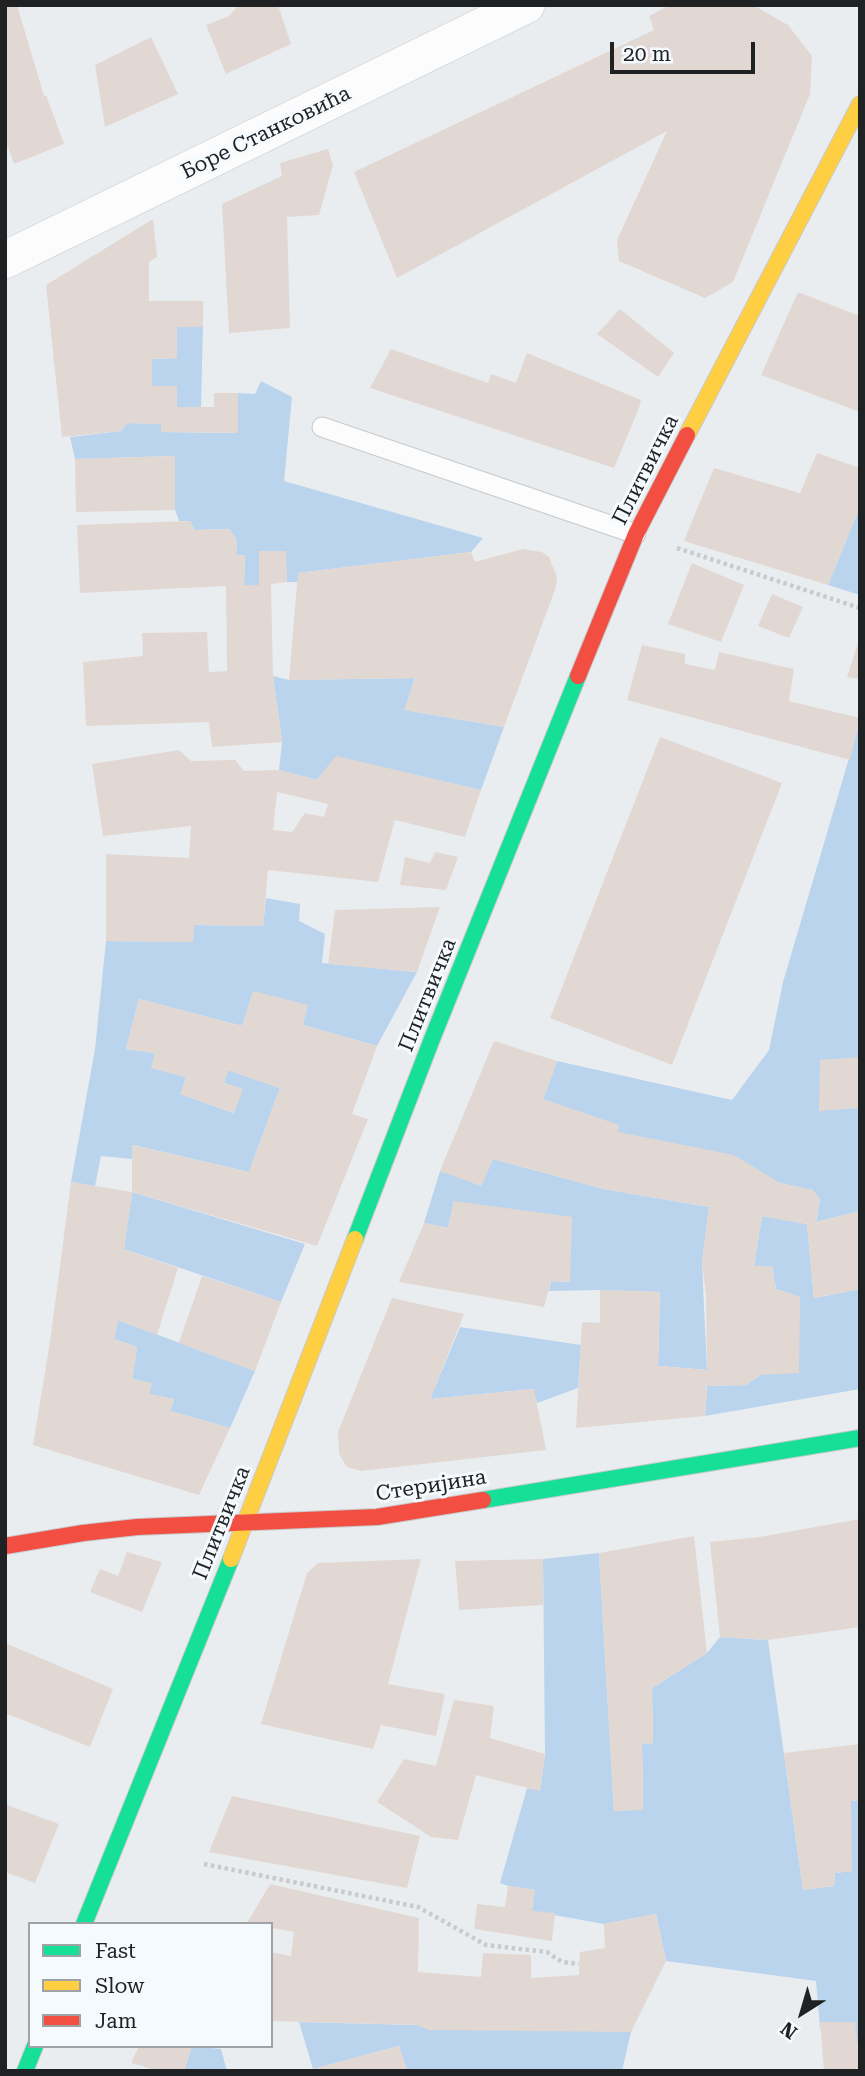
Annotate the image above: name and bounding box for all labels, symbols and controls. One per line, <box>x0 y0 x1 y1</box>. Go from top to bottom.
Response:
scale bar <box>613 28 758 72</box>
text: 20 m <box>623 42 671 66</box>
street label: Боре Станковића <box>177 81 355 185</box>
street label: Плитвичка <box>608 411 684 529</box>
street label: Плитвичка <box>394 935 462 1055</box>
street label: Плитвичка <box>188 1463 256 1583</box>
street label: Стеријина <box>374 1465 488 1507</box>
legend <box>28 1922 273 2048</box>
text: Fast <box>95 1939 136 1963</box>
text: Slow <box>95 1974 144 1998</box>
north arrow <box>767 1978 837 2048</box>
text: Jam <box>95 2009 137 2033</box>
text: N <box>776 2017 802 2044</box>

